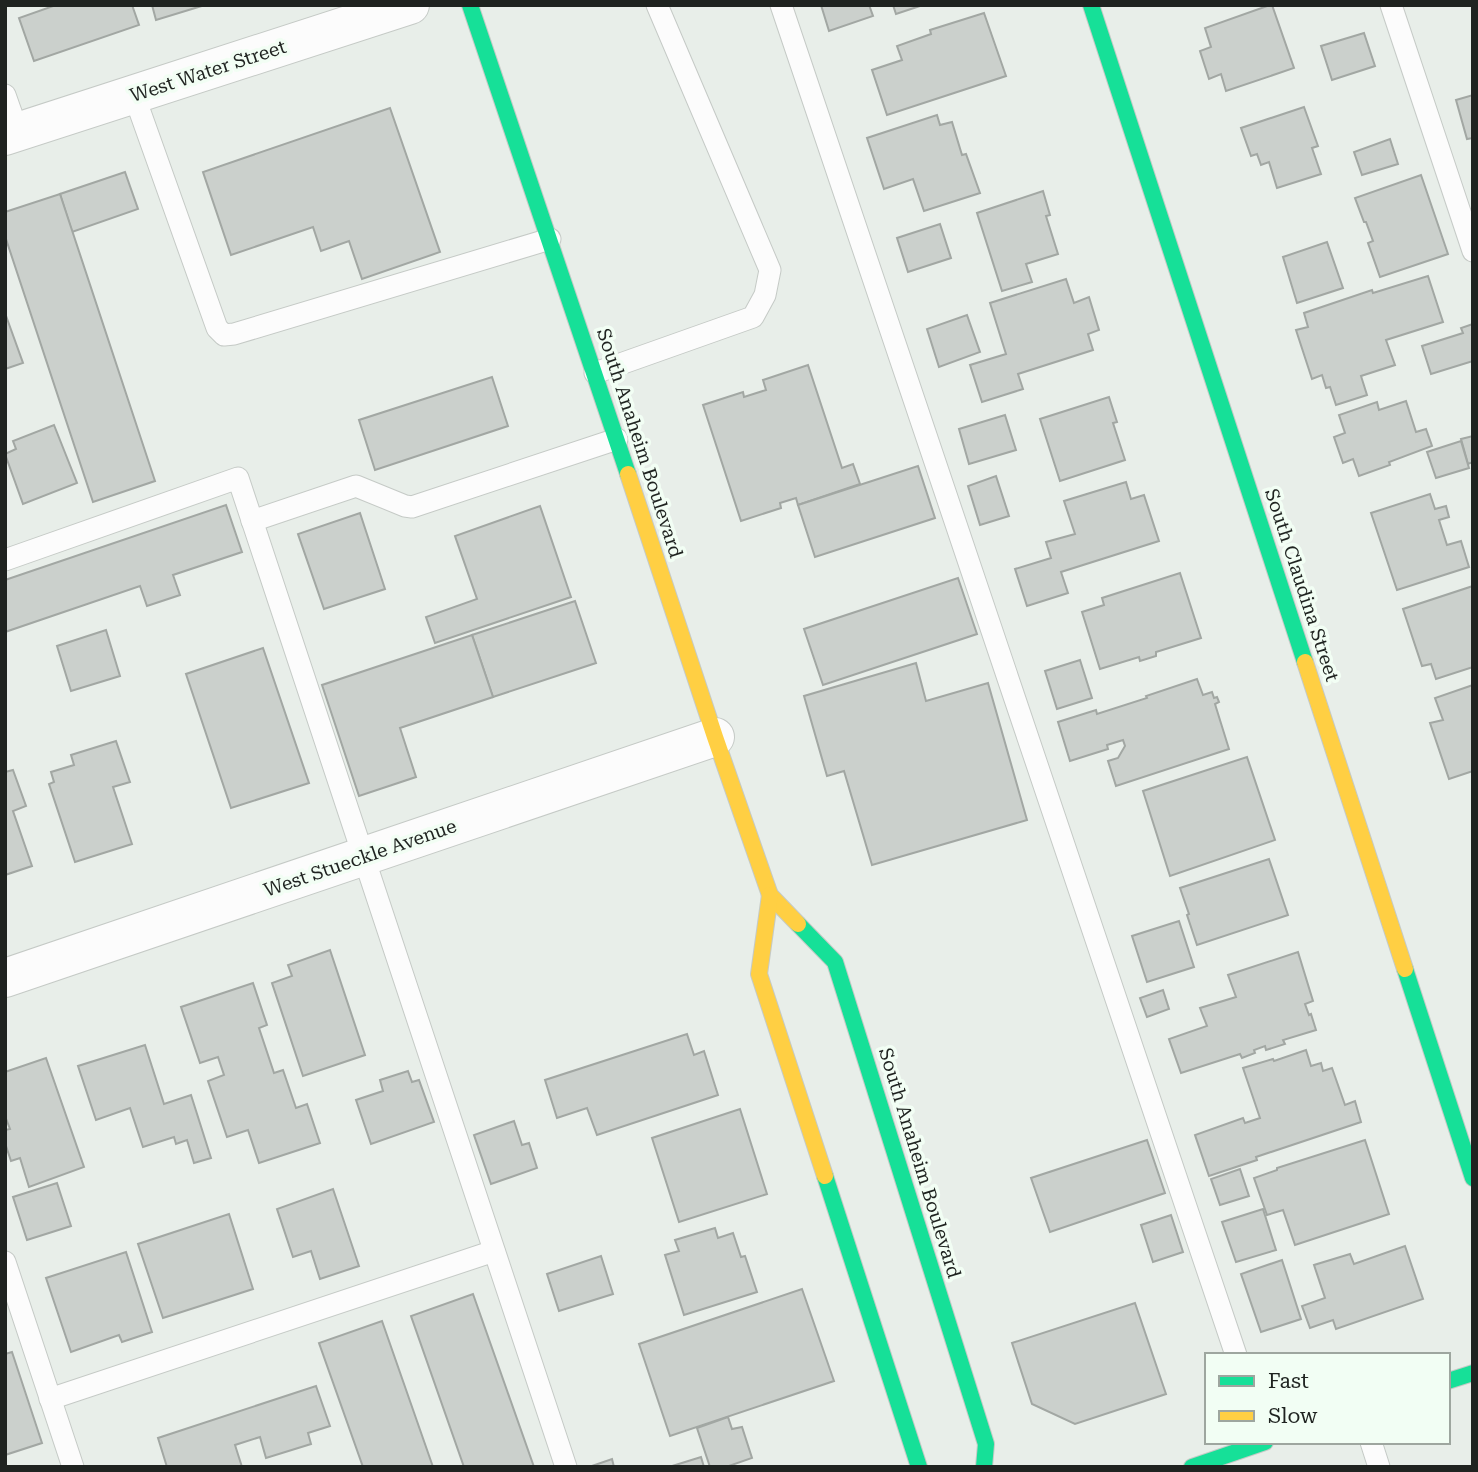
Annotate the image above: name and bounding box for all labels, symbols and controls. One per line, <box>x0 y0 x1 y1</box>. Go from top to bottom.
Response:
street label: West Water Street <box>127 35 289 107</box>
street label: South Anaheim Boulevard <box>592 325 688 561</box>
street label: South Claudina Street <box>1260 486 1344 684</box>
street label: West Stueckle Avenue <box>261 814 459 902</box>
street label: South Anaheim Boulevard <box>874 1045 966 1281</box>
legend <box>1205 1353 1450 1444</box>
text: Fast <box>1268 1369 1309 1393</box>
text: Slow <box>1268 1404 1318 1428</box>

